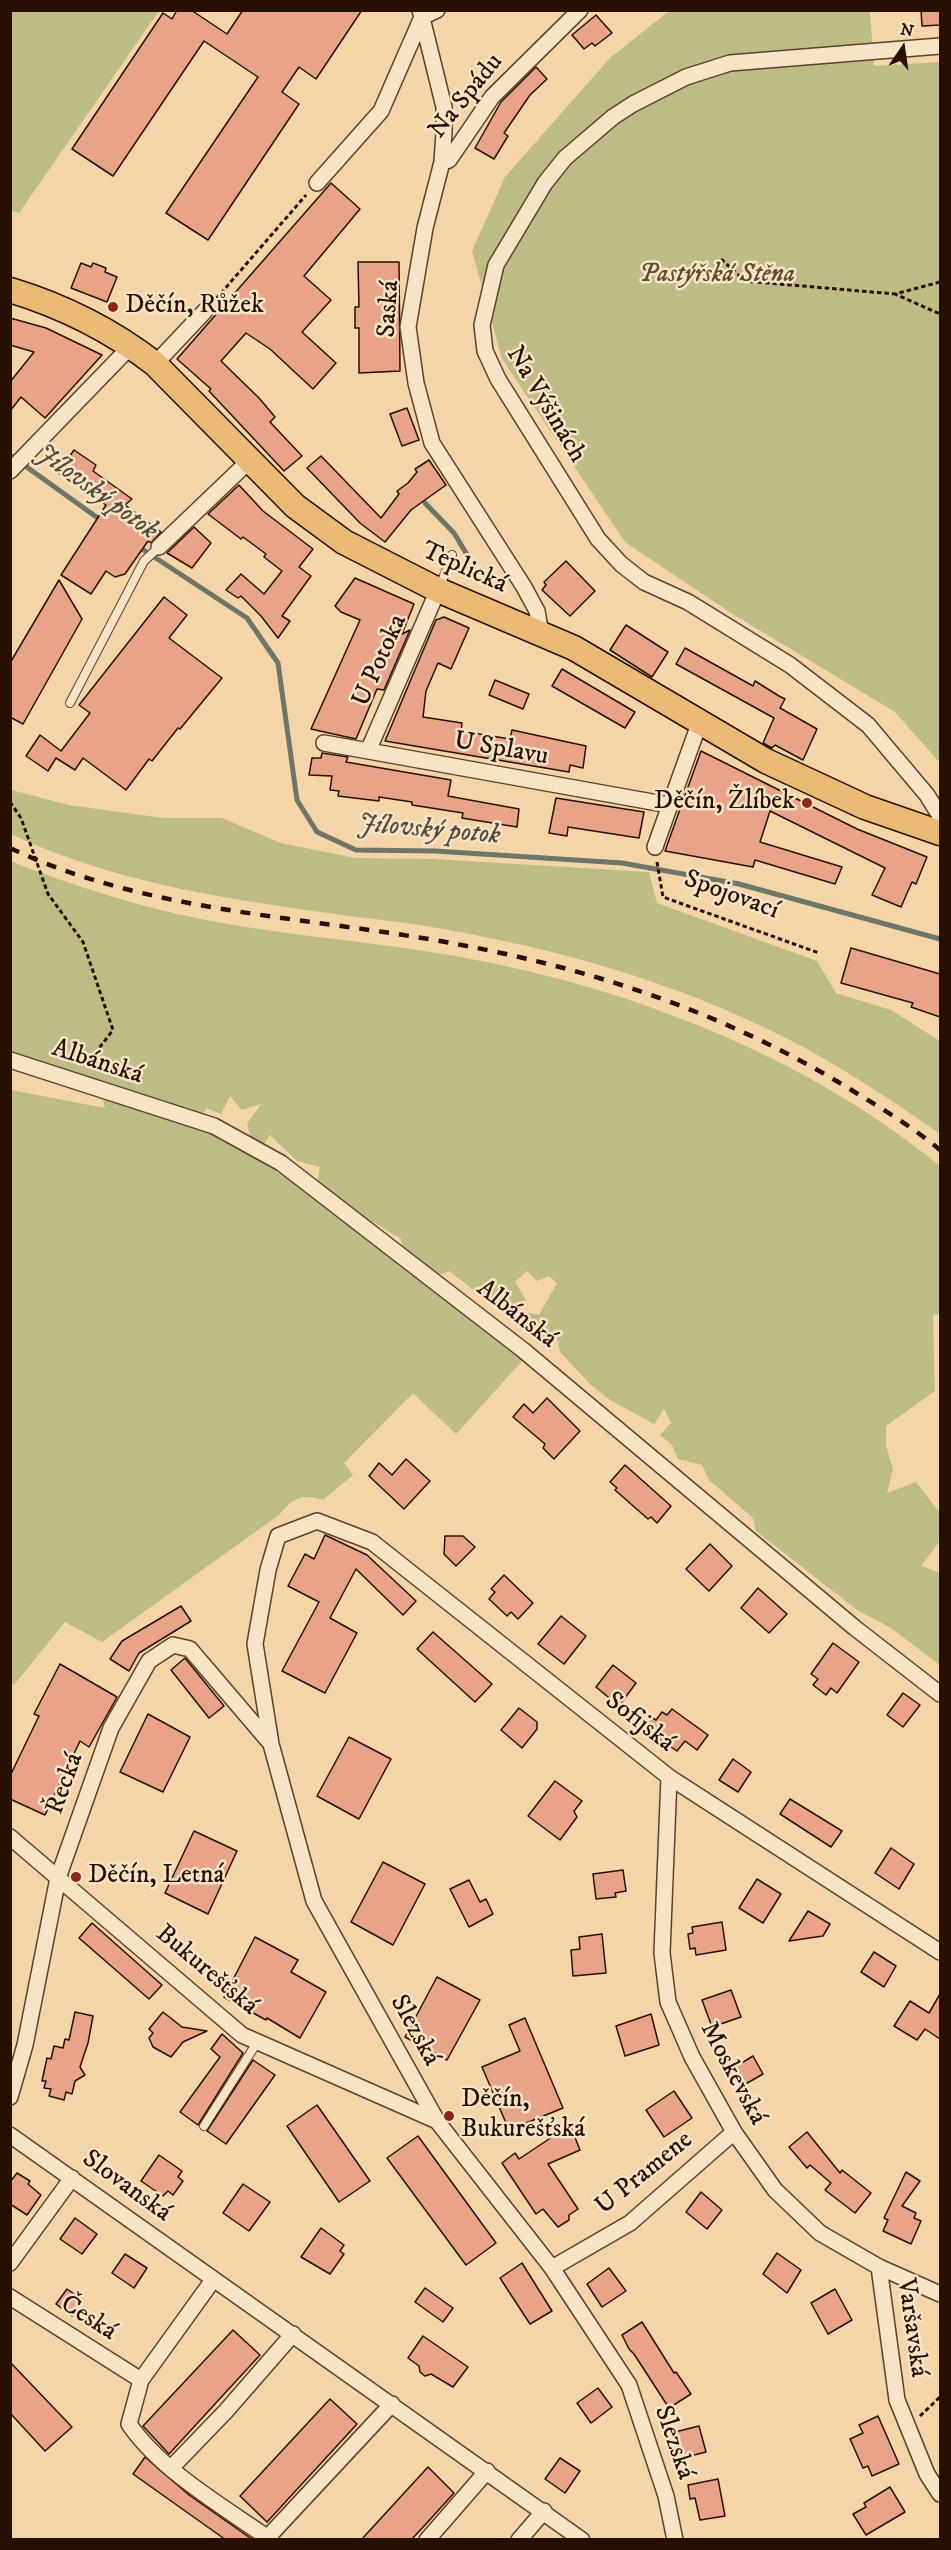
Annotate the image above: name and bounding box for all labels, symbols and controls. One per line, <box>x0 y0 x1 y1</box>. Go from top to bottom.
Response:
north arrow <box>873 18 933 78</box>
text: N <box>898 19 916 42</box>
street label: Na Spádu <box>423 48 511 146</box>
park label: Pastýřská Stěna <box>639 260 795 292</box>
street label: Saská <box>372 279 408 339</box>
place label: Děčín, Růžek <box>125 291 264 323</box>
marker: Děčín, Růžek <box>106 300 120 314</box>
street label: Na Výšinách <box>498 341 592 469</box>
water label: Jílovský potok <box>29 438 163 548</box>
street label: Teplická <box>416 536 512 602</box>
street label: U Potoka <box>347 610 415 712</box>
street label: U Splavu <box>452 726 550 774</box>
place label: Děčín, Žlíbek <box>654 787 795 819</box>
marker: Děčín, Žlíbek <box>800 796 814 810</box>
water label: Jílovský potok <box>356 809 502 853</box>
street label: Spojovací <box>679 864 783 928</box>
street label: Albánská <box>48 1034 146 1092</box>
street label: Albánská <box>469 1274 563 1356</box>
street label: Sofijská <box>598 1686 680 1760</box>
street label: Řecká <box>41 1749 91 1819</box>
place label: Děčín, Letná <box>88 1861 225 1893</box>
marker: Děčín, Letná <box>69 1870 83 1884</box>
street label: Bukurešťská <box>148 1919 264 2023</box>
street label: Slezská <box>382 1990 446 2072</box>
street label: Moskevská <box>692 2017 772 2131</box>
place label: Děčín, Bukurešťská <box>461 2085 585 2146</box>
marker: Děčín, Bukurešťská <box>442 2109 456 2123</box>
street label: U Pramene <box>590 2125 700 2223</box>
street label: Slovanská <box>75 2144 177 2230</box>
street label: Varšavská <box>889 2277 933 2379</box>
street label: Česká <box>54 2289 122 2349</box>
street label: Slezská <box>646 2402 700 2484</box>

